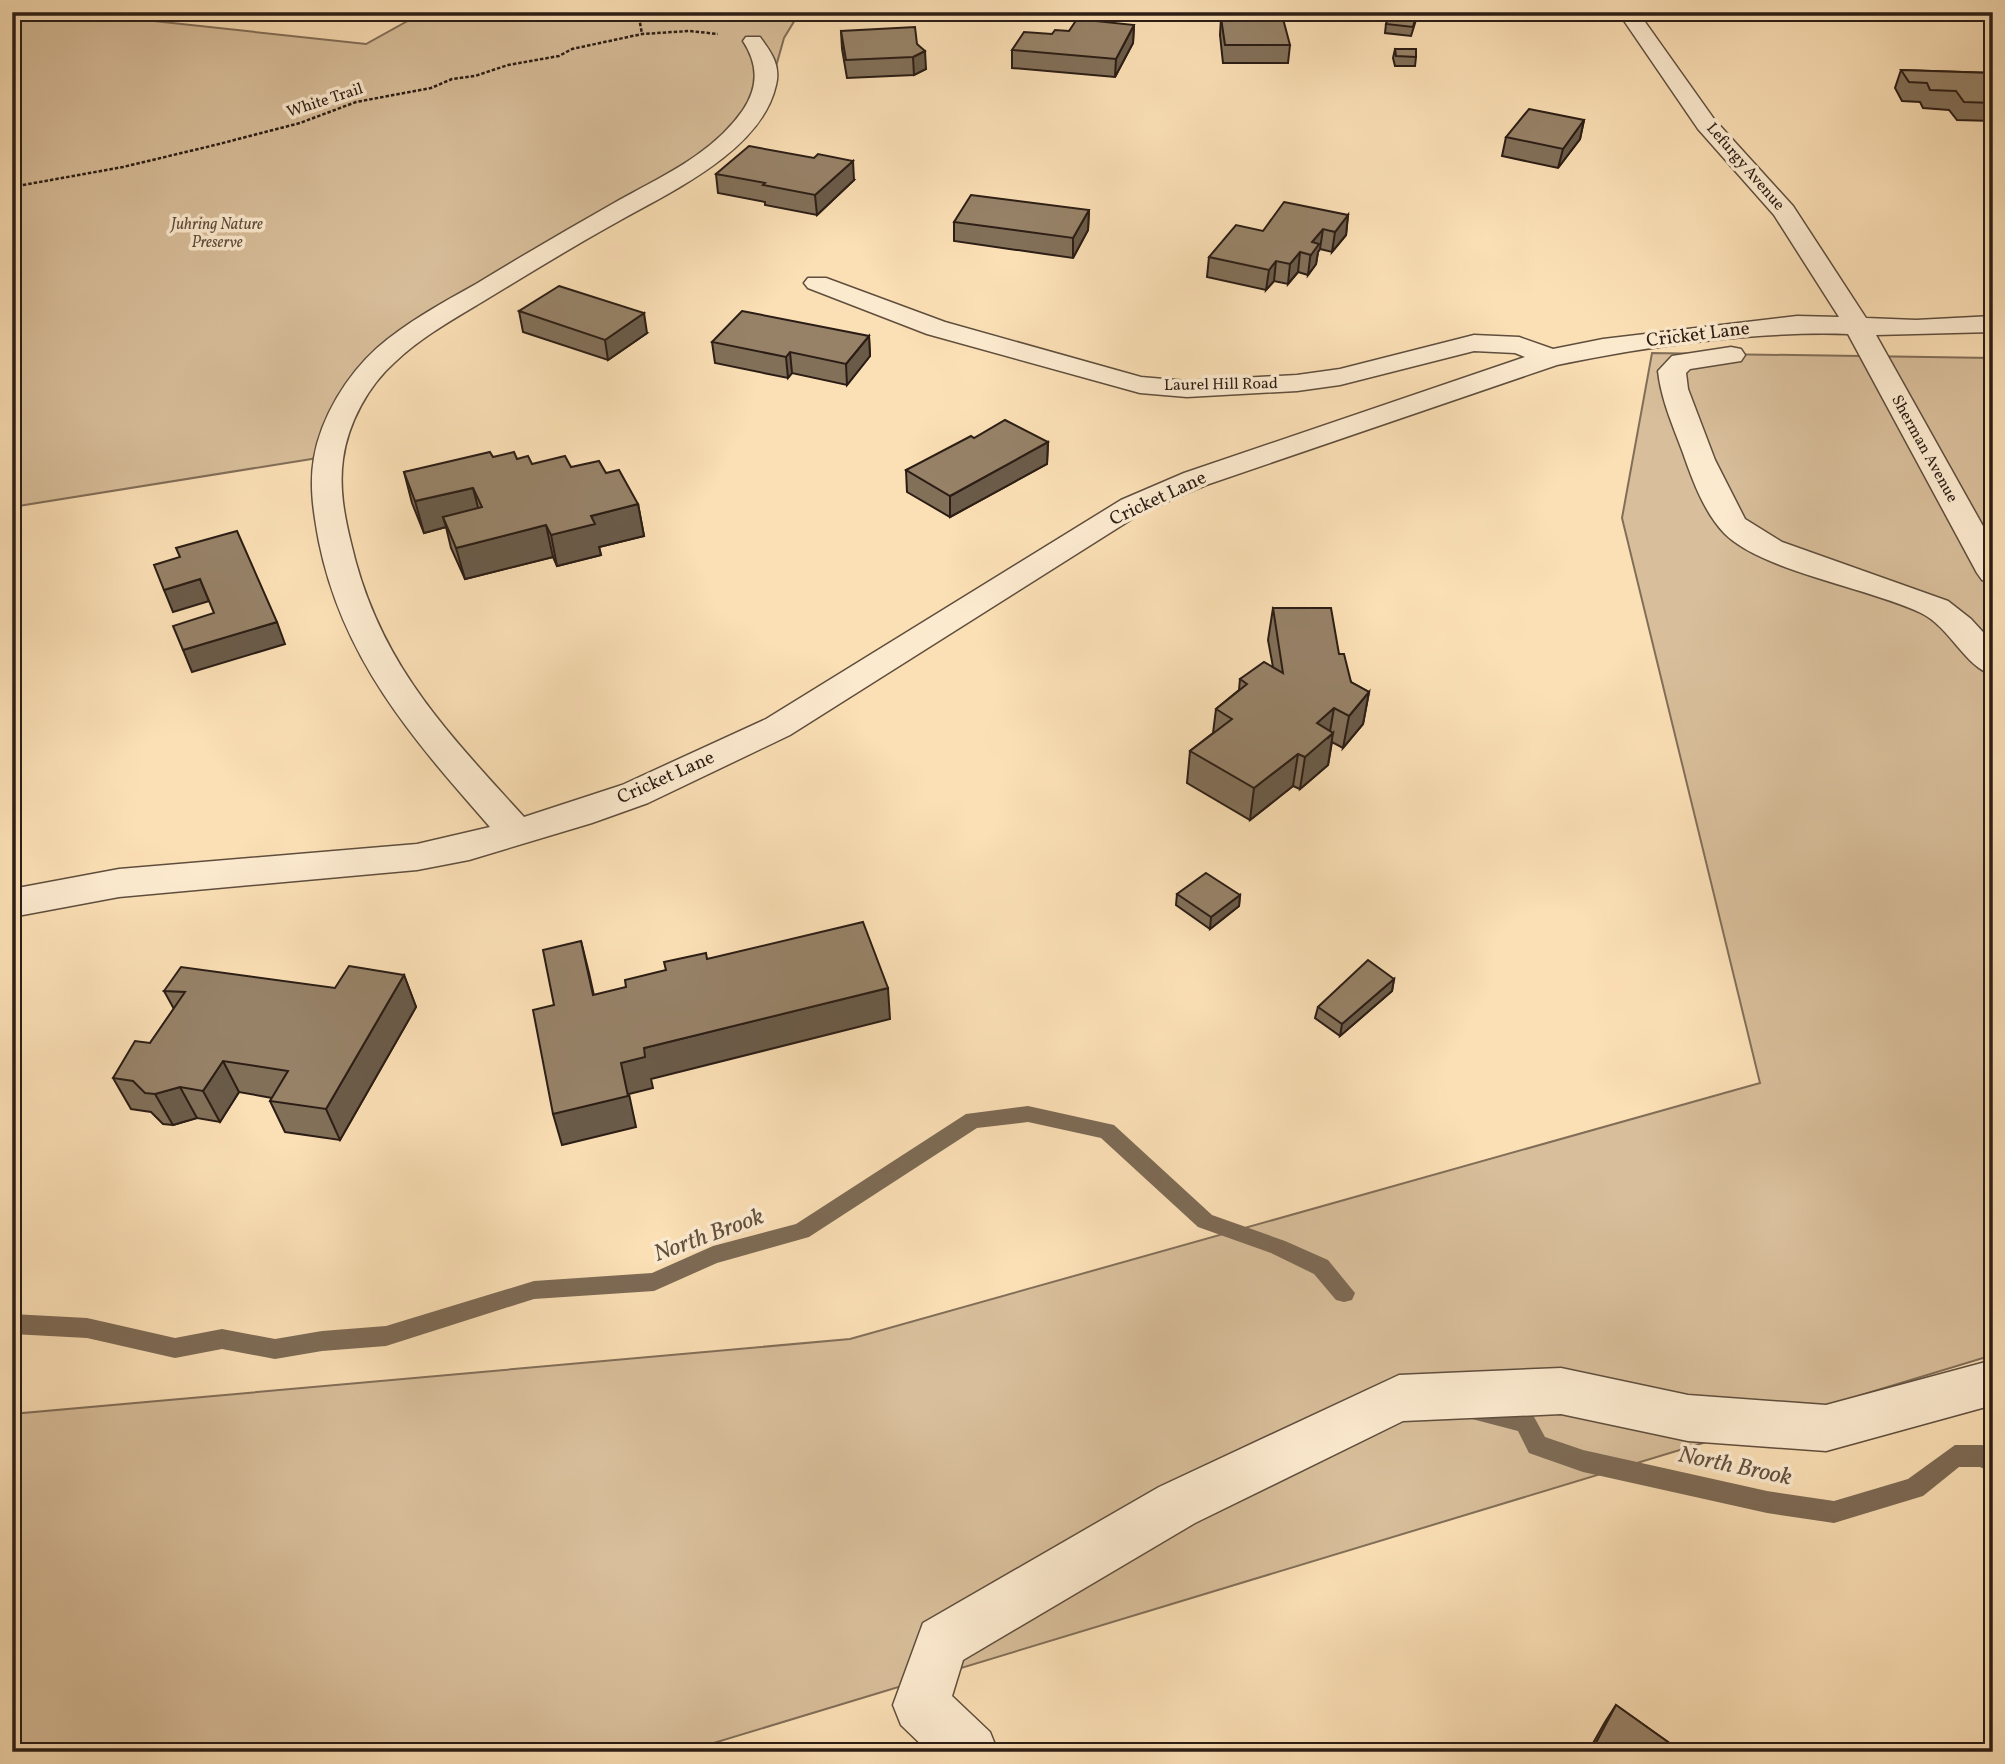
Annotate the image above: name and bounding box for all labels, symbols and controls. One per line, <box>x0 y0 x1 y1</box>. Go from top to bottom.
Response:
street label: White Trail <box>284 78 366 124</box>
street label: Lefurgy Avenue <box>1701 118 1789 216</box>
park label: Juhring Nature Preserve <box>169 214 263 254</box>
street label: Cricket Lane <box>1645 316 1751 354</box>
street label: Laurel Hill Road <box>1164 373 1278 397</box>
street label: Sherman Avenue <box>1885 391 1963 507</box>
street label: Cricket Lane <box>1105 465 1211 533</box>
street label: Cricket Lane <box>613 745 719 811</box>
water label: North Brook <box>649 1200 769 1272</box>
water label: North Brook <box>1675 1438 1795 1496</box>

